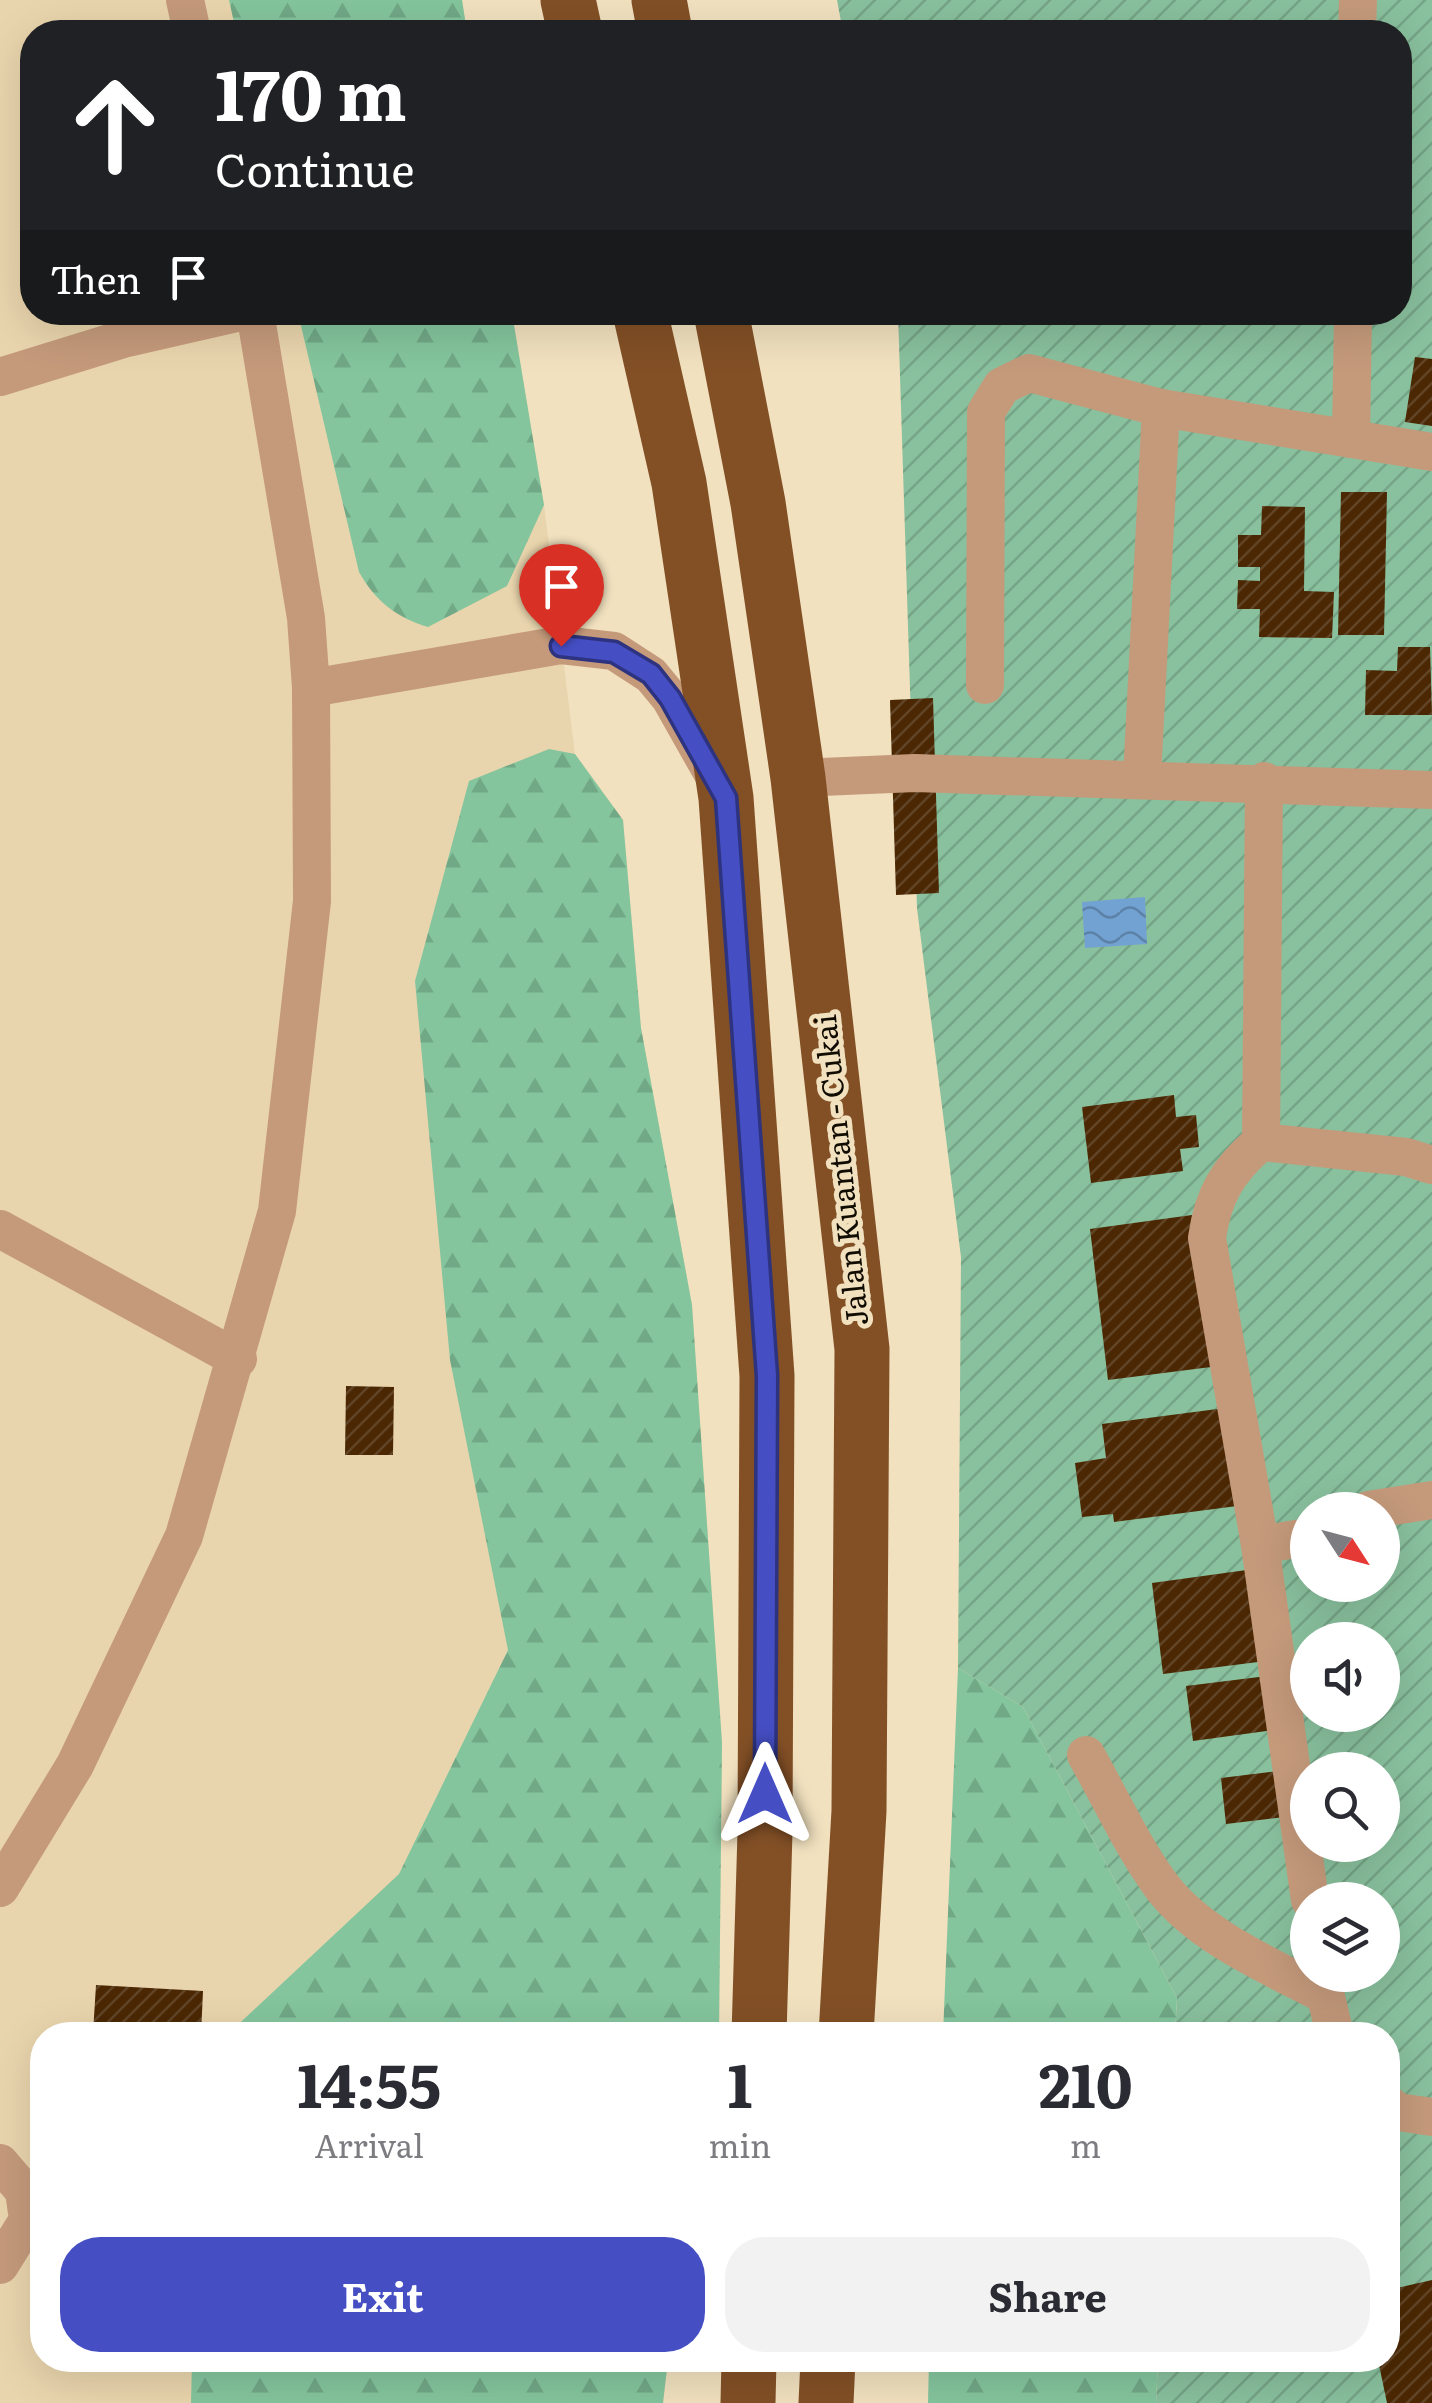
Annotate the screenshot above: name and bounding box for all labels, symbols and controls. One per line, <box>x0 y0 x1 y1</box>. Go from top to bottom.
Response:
text: 170 m <box>215 39 407 143</box>
icon: ahead <box>50 60 180 190</box>
text: Continue <box>215 134 415 201</box>
text: Then <box>50 249 141 306</box>
icon: arrive <box>161 250 216 305</box>
pin <box>519 544 604 647</box>
icon: arrive <box>534 559 589 614</box>
street label: Jalan Kuantan - Cukai <box>801 1013 877 1328</box>
north arrow <box>1290 1492 1400 1602</box>
map controls <box>1290 1492 1400 1992</box>
button: sound <box>1290 1622 1400 1732</box>
position arrow <box>713 1742 817 1846</box>
button: search <box>1290 1752 1400 1862</box>
button: layers <box>1290 1882 1400 1992</box>
text: 14:55 <box>297 2037 441 2126</box>
text: 1 <box>727 2037 752 2126</box>
text: 210 <box>1039 2037 1133 2126</box>
text: Arrival <box>315 2120 424 2168</box>
text: min <box>708 2120 771 2168</box>
text: m <box>1070 2120 1101 2168</box>
button: Exit <box>60 2237 705 2352</box>
button: Share <box>725 2237 1370 2352</box>

